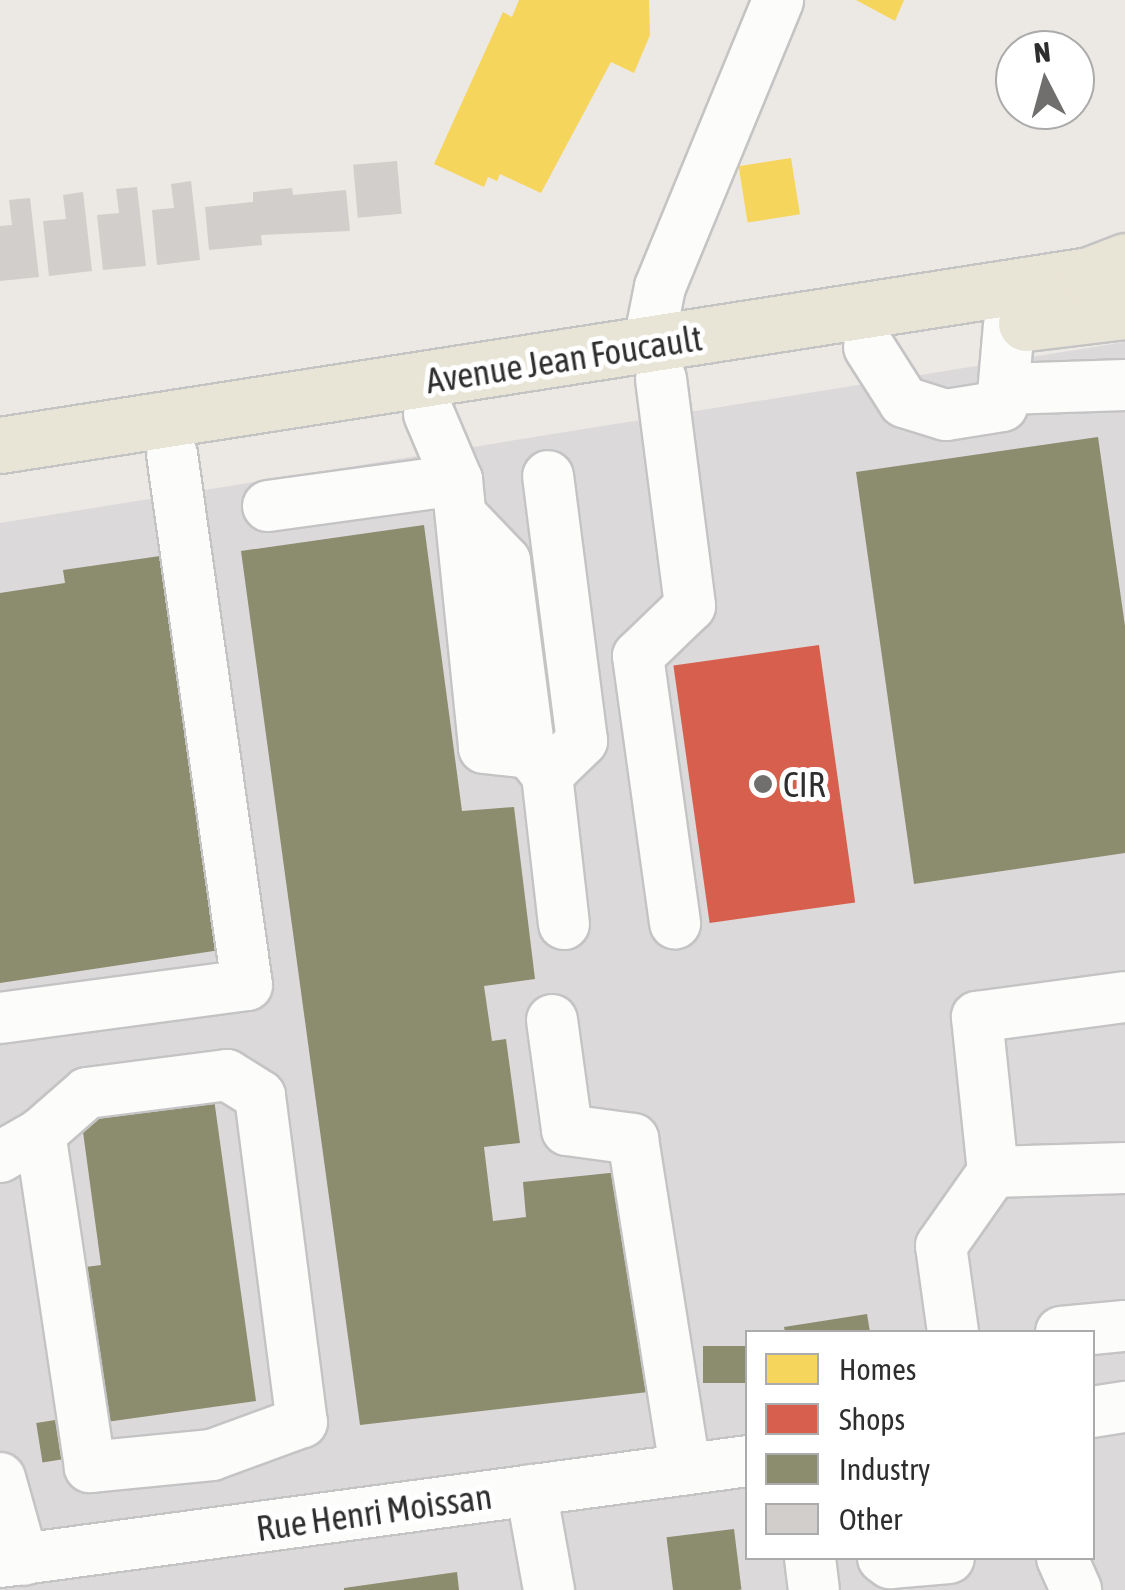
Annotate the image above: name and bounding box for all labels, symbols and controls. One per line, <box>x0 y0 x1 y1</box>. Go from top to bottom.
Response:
north arrow <box>995 30 1095 130</box>
text: N <box>1032 35 1052 69</box>
street label: Avenue Jean Foucault <box>423 316 705 402</box>
place label: CIR <box>783 763 825 805</box>
marker: CIR <box>752 773 774 795</box>
legend <box>745 1330 1095 1560</box>
text: Homes <box>839 1352 916 1386</box>
text: Shops <box>839 1402 905 1436</box>
text: Industry <box>839 1452 930 1486</box>
street label: Rue Henri Moissan <box>254 1475 494 1549</box>
text: Other <box>839 1502 902 1536</box>

